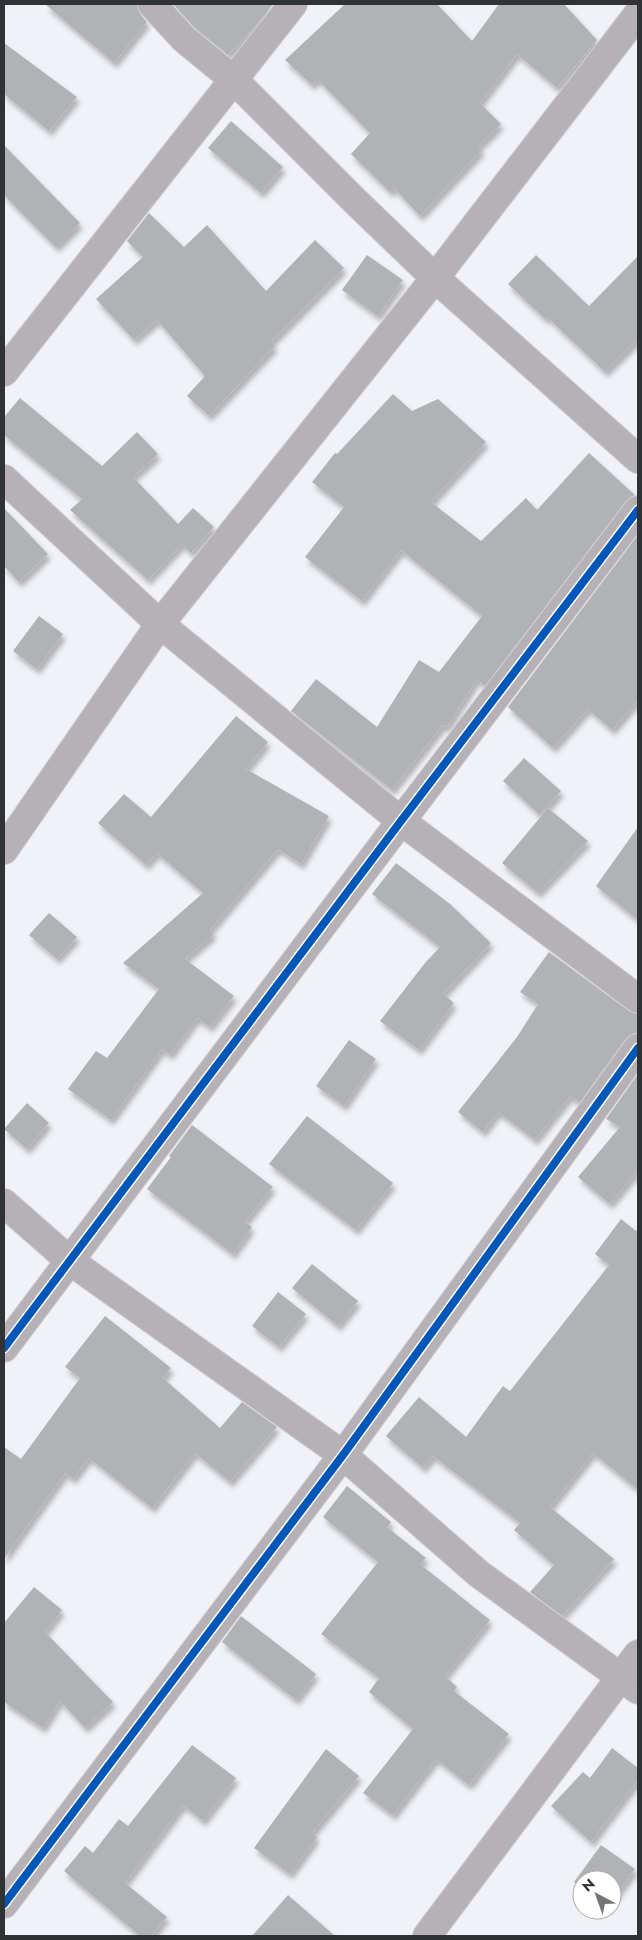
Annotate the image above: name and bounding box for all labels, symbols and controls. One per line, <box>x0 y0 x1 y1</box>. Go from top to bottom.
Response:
north arrow <box>572 1870 622 1920</box>
text: N <box>578 1874 599 1896</box>

